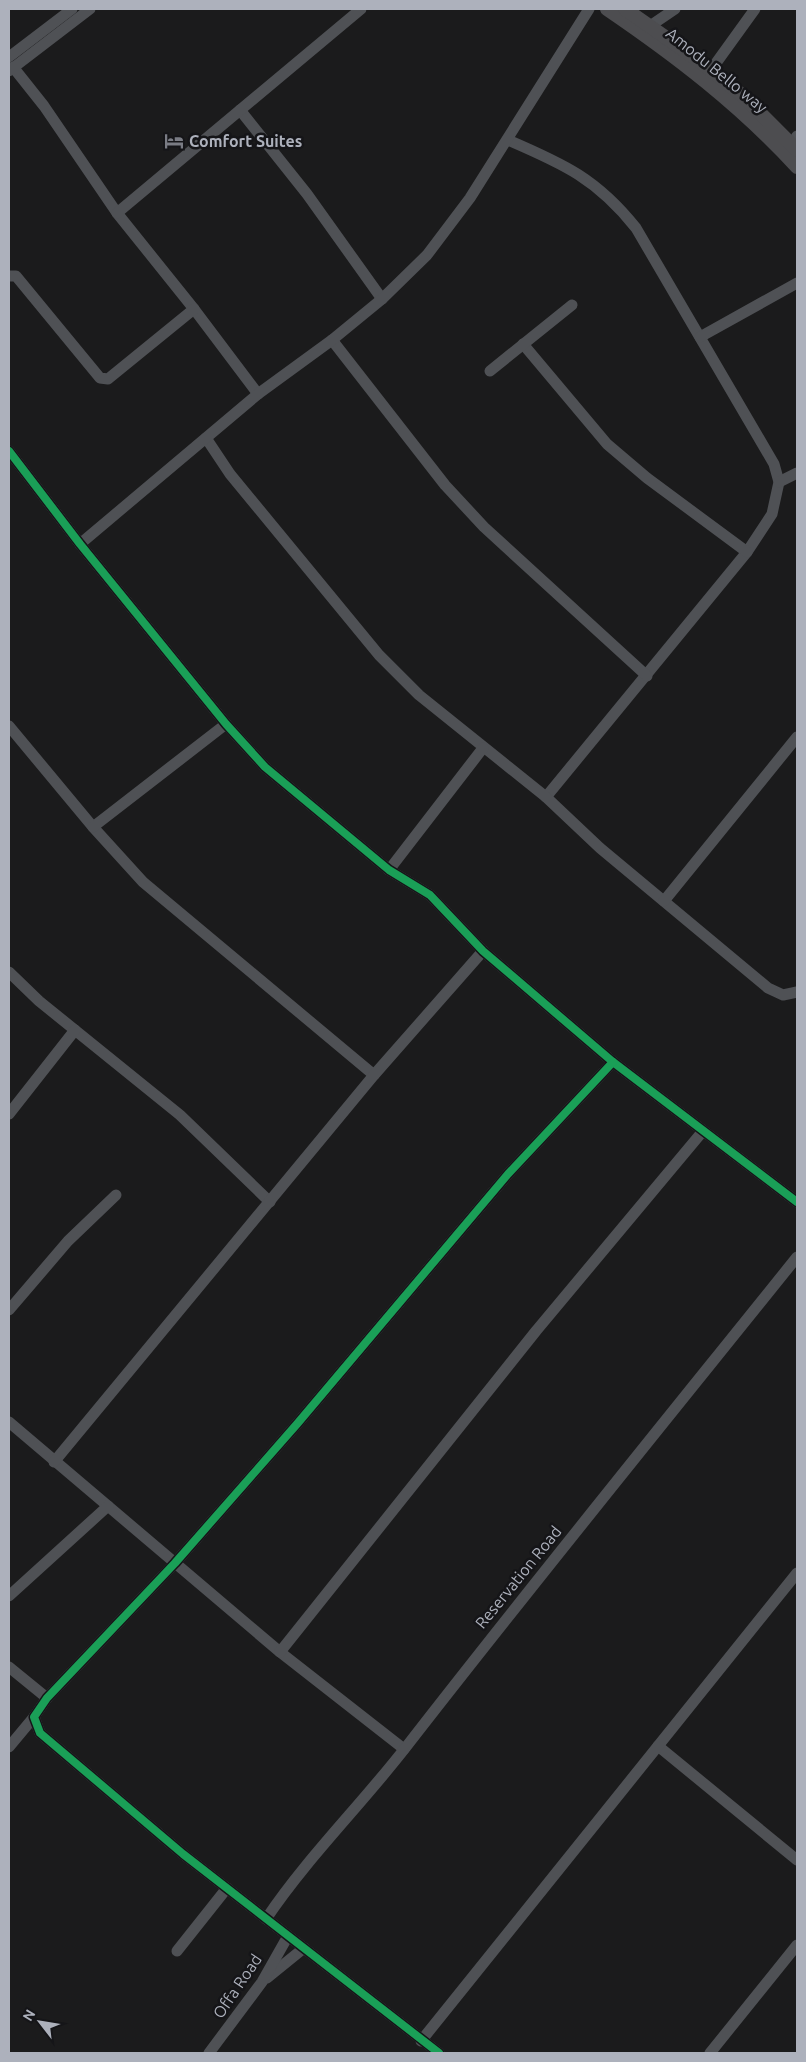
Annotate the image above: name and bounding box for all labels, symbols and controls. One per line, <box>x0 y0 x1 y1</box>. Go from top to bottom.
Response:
street label: Amodu Bello way <box>663 24 771 116</box>
hotel icon: Comfort Suites <box>163 130 185 152</box>
place label: Comfort Suites <box>189 132 302 150</box>
street label: Reservation Road <box>471 1522 565 1632</box>
street label: Offa Road <box>209 1951 265 2021</box>
north arrow <box>15 1997 65 2047</box>
text: N <box>19 2007 38 2024</box>

